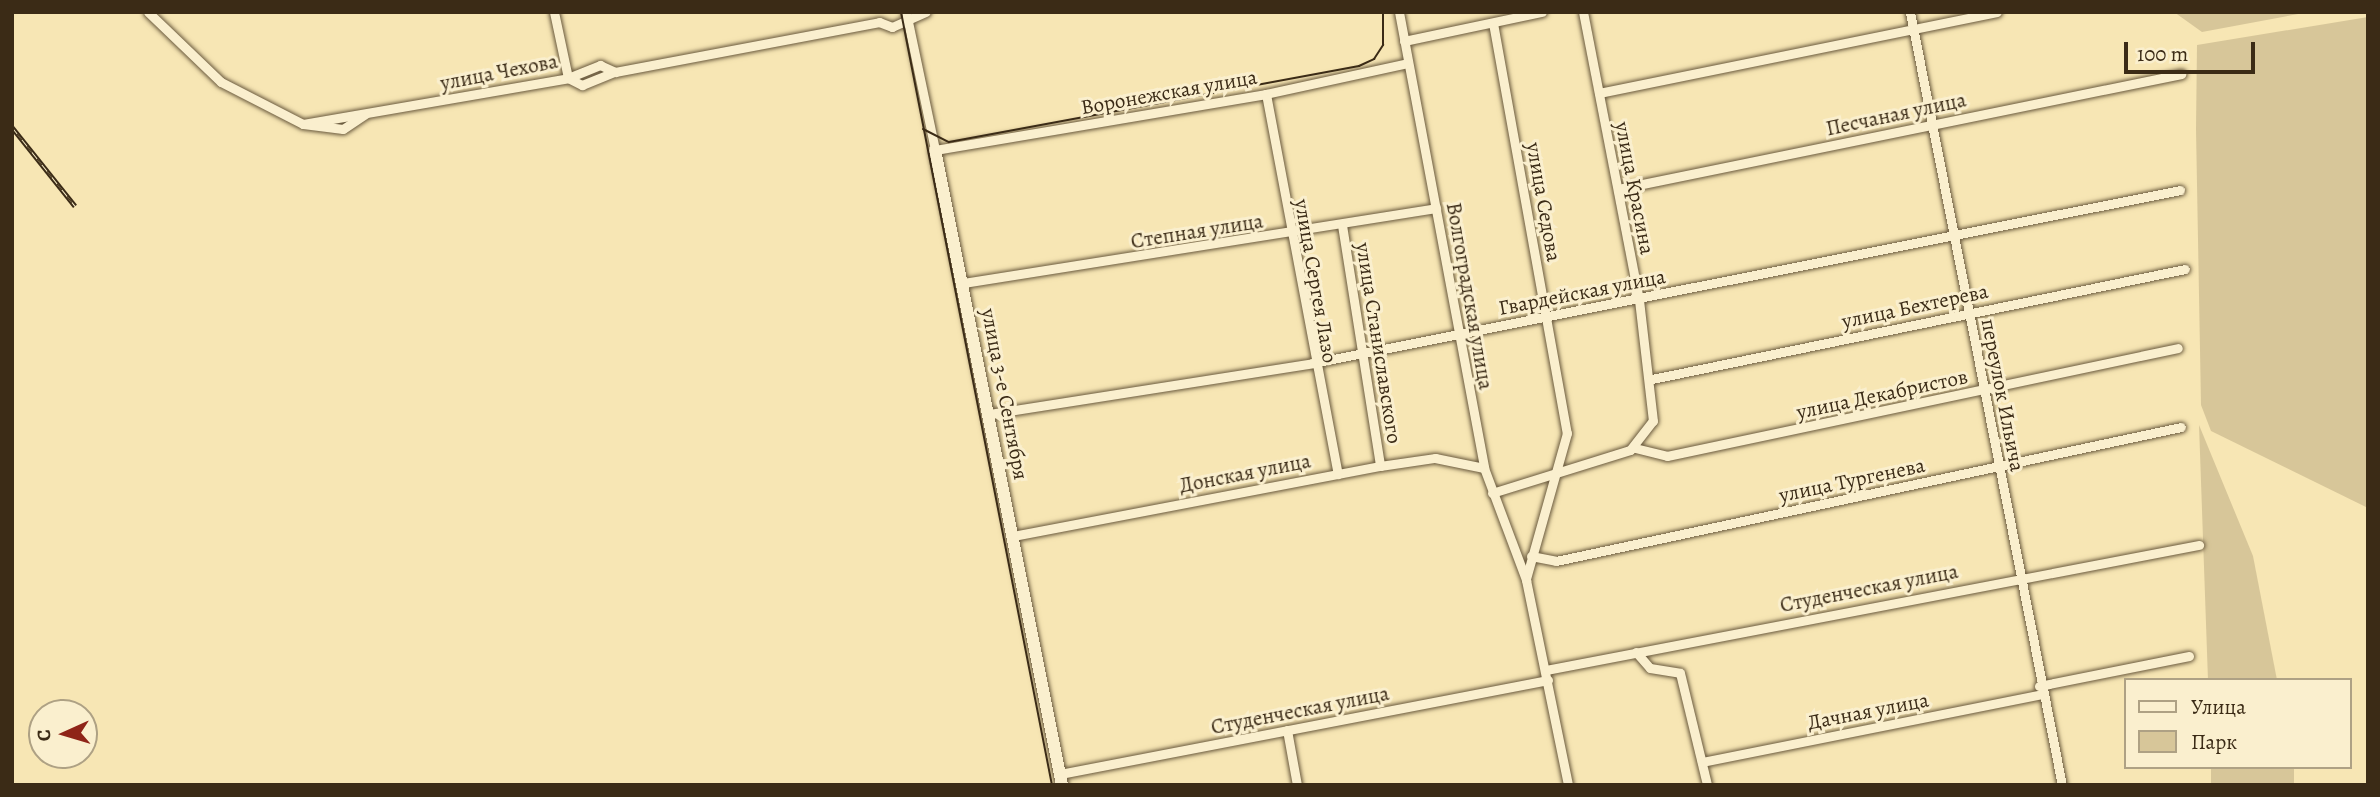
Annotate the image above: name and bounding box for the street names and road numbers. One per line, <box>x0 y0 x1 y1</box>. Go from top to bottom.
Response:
street label: улица Чехова <box>438 48 560 96</box>
street label: Воронежская улица <box>1079 64 1259 120</box>
street label: Песчаная улица <box>1824 87 1968 141</box>
street label: улица Красина <box>1610 119 1660 257</box>
street label: улица Седова <box>1521 140 1567 264</box>
street label: улица Сергея Лазо <box>1289 197 1343 365</box>
street label: Волгоградская улица <box>1441 200 1499 392</box>
street label: Степная улица <box>1129 208 1265 254</box>
street label: улица Станиславского <box>1351 241 1407 445</box>
street label: Гвардейская улица <box>1496 263 1668 321</box>
street label: улица Бехтерева <box>1840 278 1990 334</box>
street label: улица 3-е Сентября <box>976 306 1034 482</box>
street label: переулок Ильича <box>1976 316 2030 474</box>
street label: улица Декабристов <box>1794 364 1970 424</box>
street label: Донская улица <box>1177 448 1313 498</box>
street label: улица Тургенева <box>1777 452 1927 508</box>
street label: Студенческая улица <box>1778 558 1960 618</box>
street label: Студенческая улица <box>1209 680 1391 740</box>
street label: Дачная улица <box>1805 687 1931 735</box>

